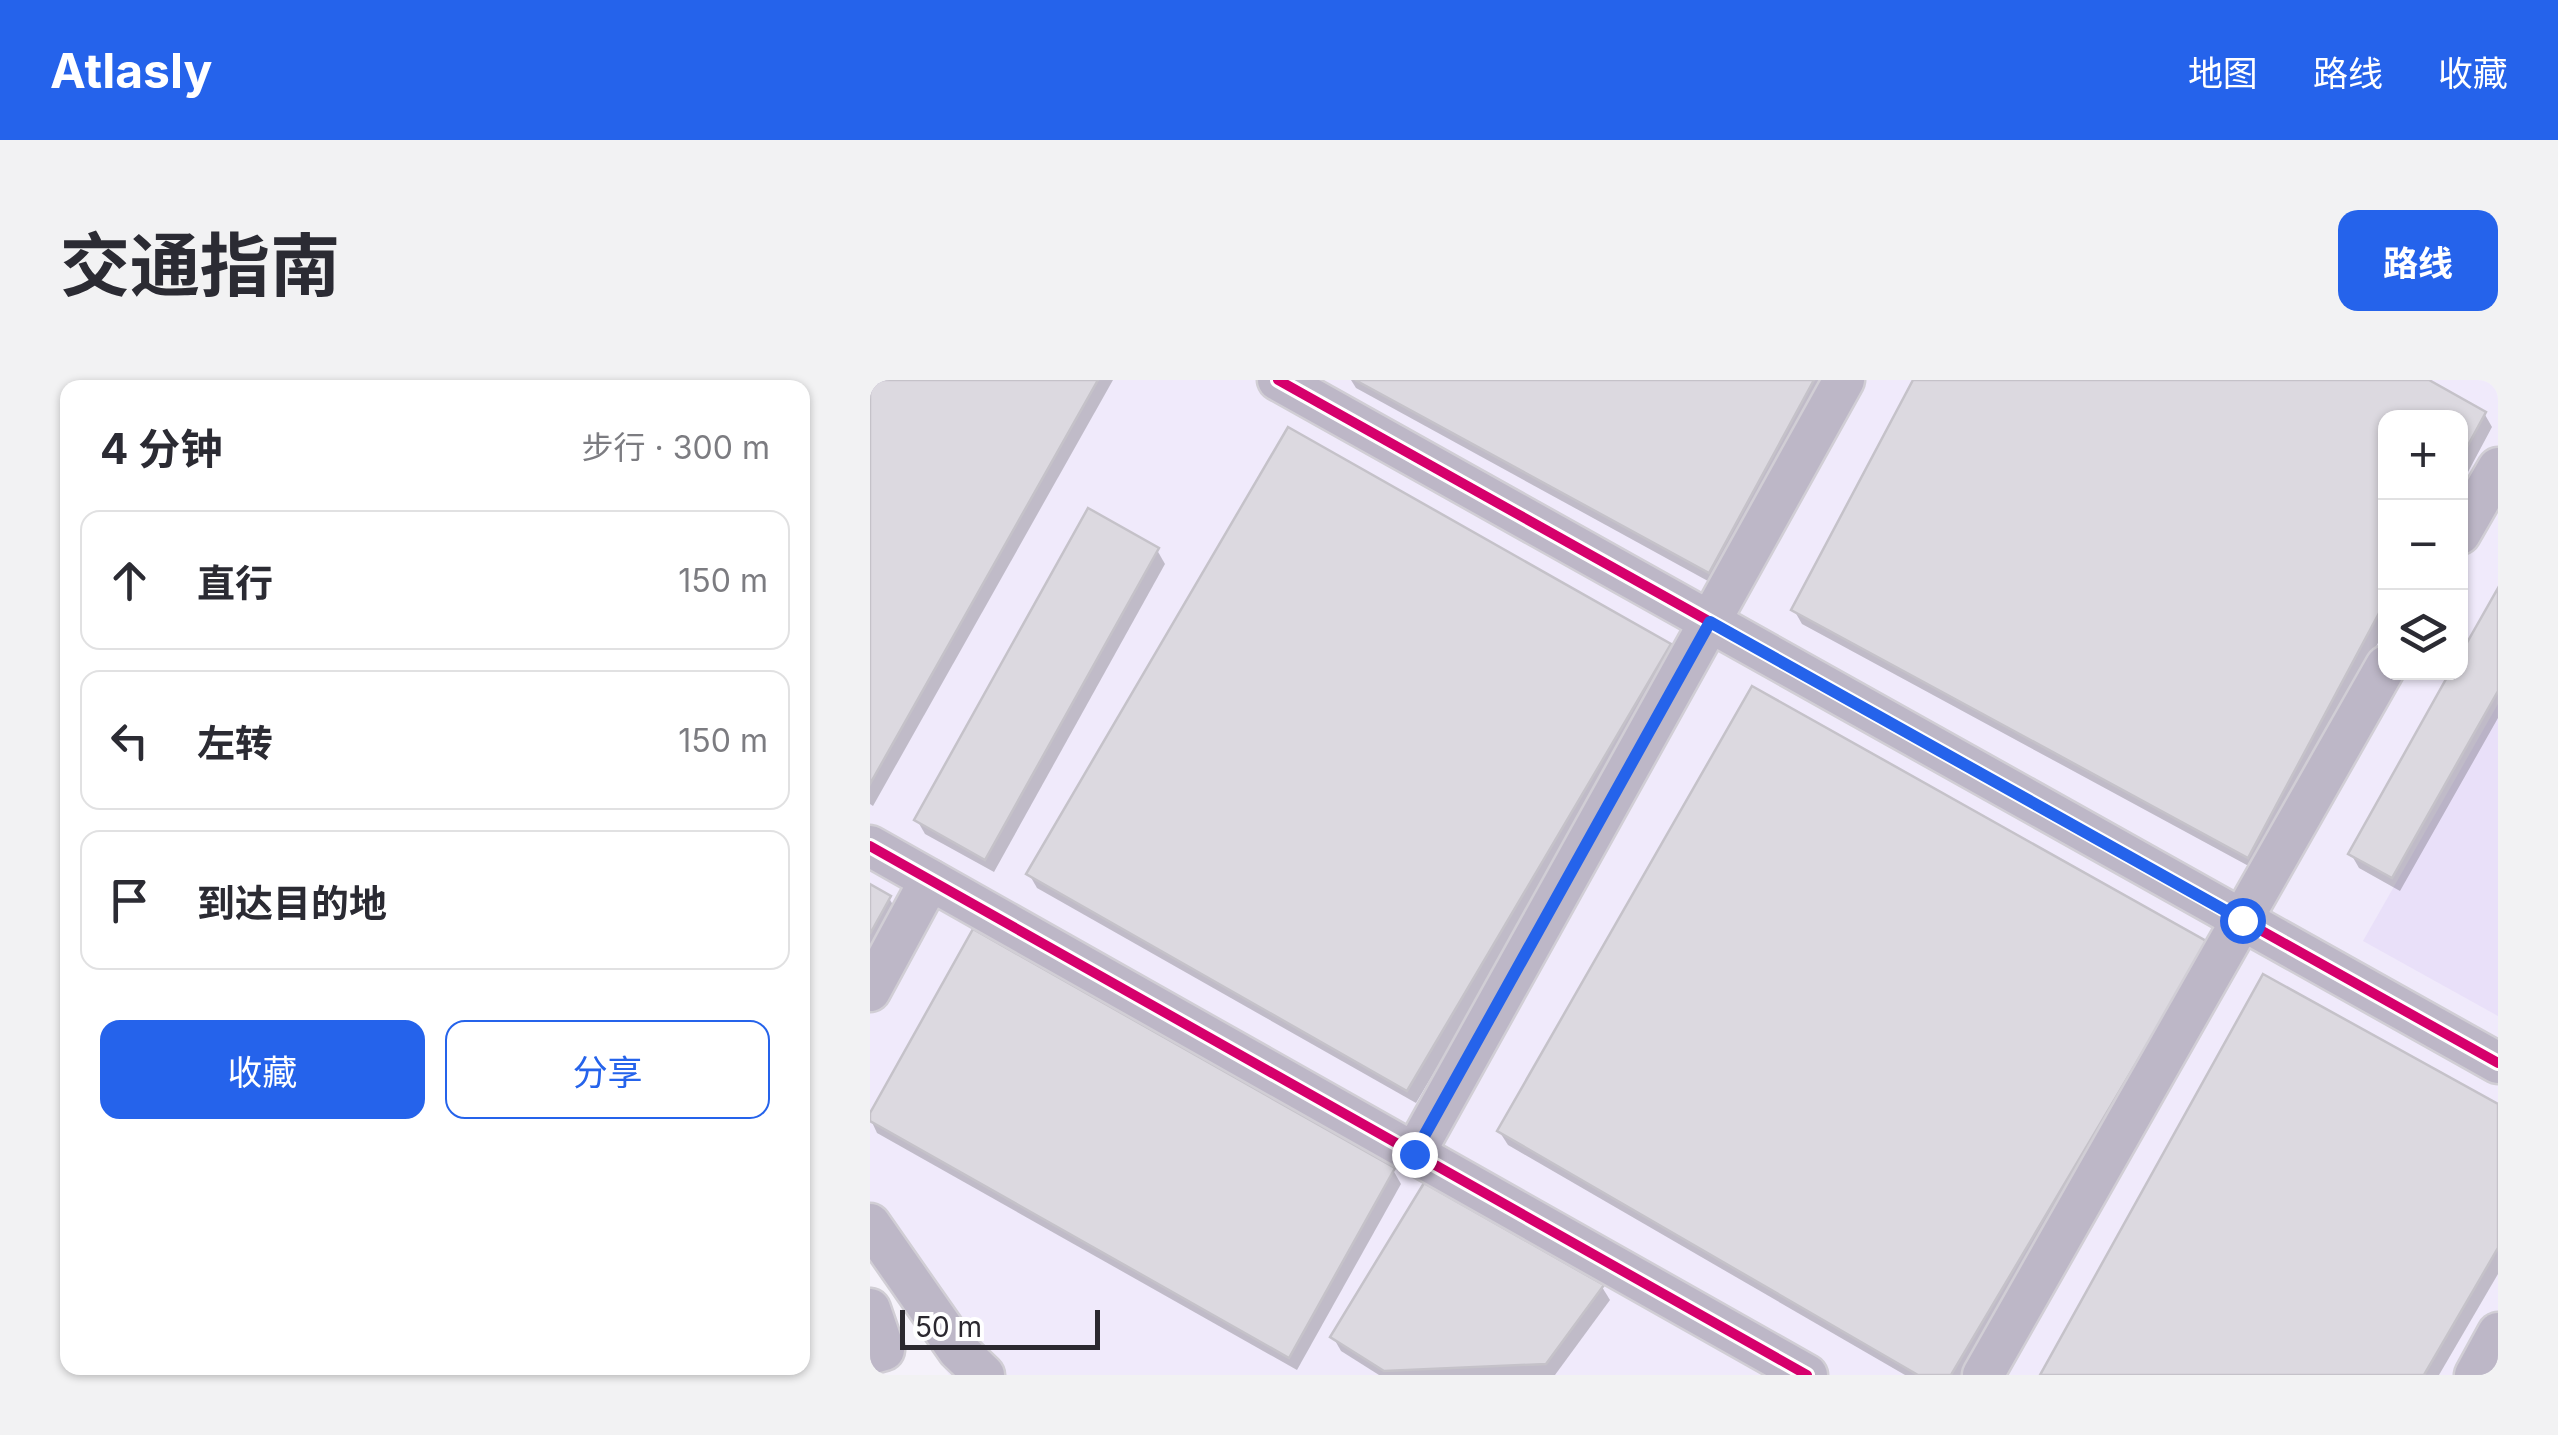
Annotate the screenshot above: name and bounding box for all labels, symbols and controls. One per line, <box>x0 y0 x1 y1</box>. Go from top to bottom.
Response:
text: Atlasly <box>50 41 212 100</box>
text: 地图 <box>2188 52 2258 94</box>
text: 路线 <box>2313 52 2383 94</box>
text: 收藏 <box>2438 52 2508 94</box>
button: 路线 <box>2338 210 2498 311</box>
text: 交通指南 <box>60 223 340 308</box>
map controls <box>2378 410 2468 680</box>
button: + <box>2378 410 2468 500</box>
text: 4 分钟 <box>100 423 222 474</box>
text: 步行 · 300 m <box>582 428 770 467</box>
button: − <box>2378 500 2468 590</box>
icon: ahead <box>102 553 157 608</box>
text: 直行 <box>197 560 273 606</box>
text: 150 m <box>678 561 768 600</box>
button: layers <box>2378 590 2468 680</box>
icon: left <box>102 713 157 768</box>
text: 左转 <box>197 720 273 766</box>
text: 150 m <box>678 721 768 760</box>
icon: arrive <box>102 873 157 928</box>
text: 到达目的地 <box>197 880 387 926</box>
route start <box>2220 898 2266 944</box>
button: 收藏 <box>100 1020 425 1119</box>
button: 分享 <box>445 1020 770 1119</box>
route end <box>1392 1132 1438 1178</box>
scale bar <box>900 1305 1100 1350</box>
text: 50 m <box>915 1310 982 1344</box>

